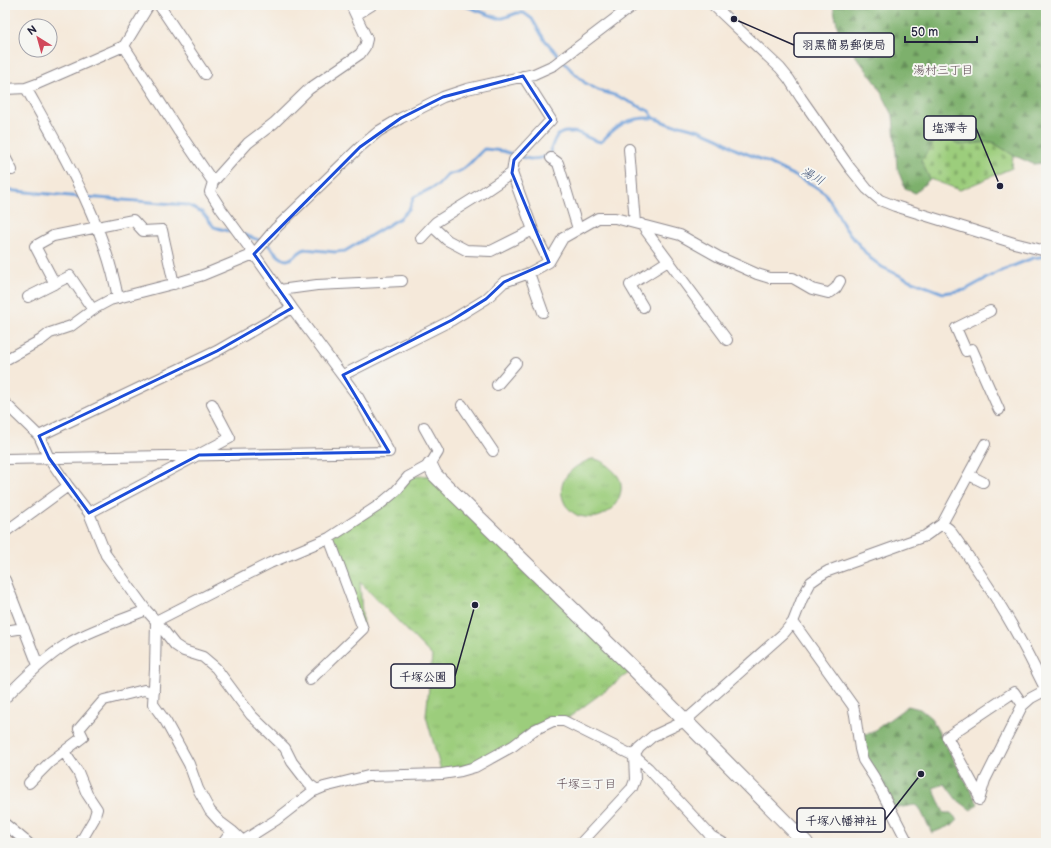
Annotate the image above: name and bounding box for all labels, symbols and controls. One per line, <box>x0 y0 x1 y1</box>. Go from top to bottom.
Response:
north arrow <box>18 18 58 58</box>
scale bar <box>905 18 977 44</box>
text: N <box>25 23 39 38</box>
text: 50 m <box>911 25 938 40</box>
callout: 羽黒簡易郵便局 <box>794 33 894 57</box>
text: 羽黒簡易郵便局 <box>802 38 886 53</box>
district label: 湯村三丁目 <box>913 63 973 78</box>
callout: 塩澤寺 <box>924 116 976 140</box>
text: 塩澤寺 <box>932 121 968 136</box>
water label: 湯川 <box>799 164 827 189</box>
callout: 千塚公園 <box>391 664 455 688</box>
text: 千塚公園 <box>399 670 447 685</box>
district label: 千塚三丁目 <box>556 777 616 792</box>
callout: 千塚八幡神社 <box>797 808 885 832</box>
text: 千塚八幡神社 <box>805 814 877 829</box>

